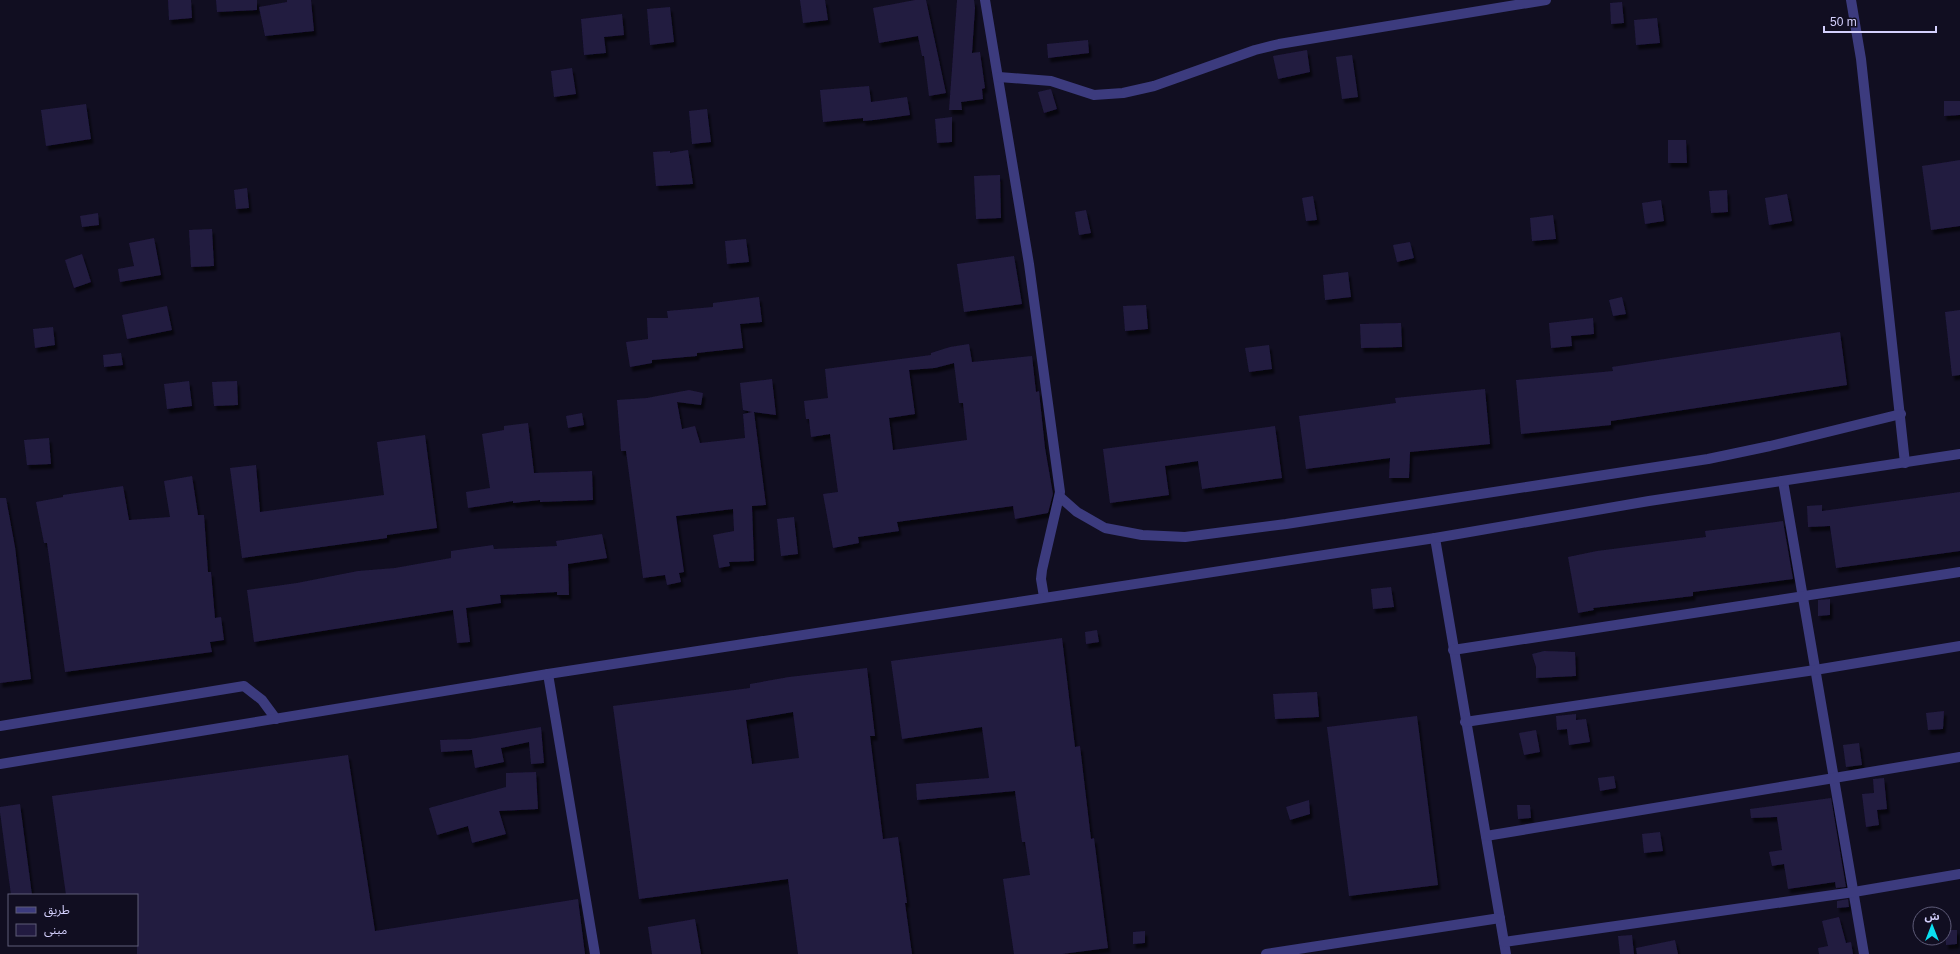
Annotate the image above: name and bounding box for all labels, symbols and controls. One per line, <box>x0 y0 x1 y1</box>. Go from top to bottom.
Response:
scale bar <box>1824 8 1936 34</box>
text: 50 m <box>1830 15 1857 29</box>
legend <box>8 894 138 946</box>
text: طريق <box>44 903 70 918</box>
north arrow <box>1912 906 1952 946</box>
text: ش <box>1924 910 1940 923</box>
text: مبنى <box>44 923 67 937</box>

